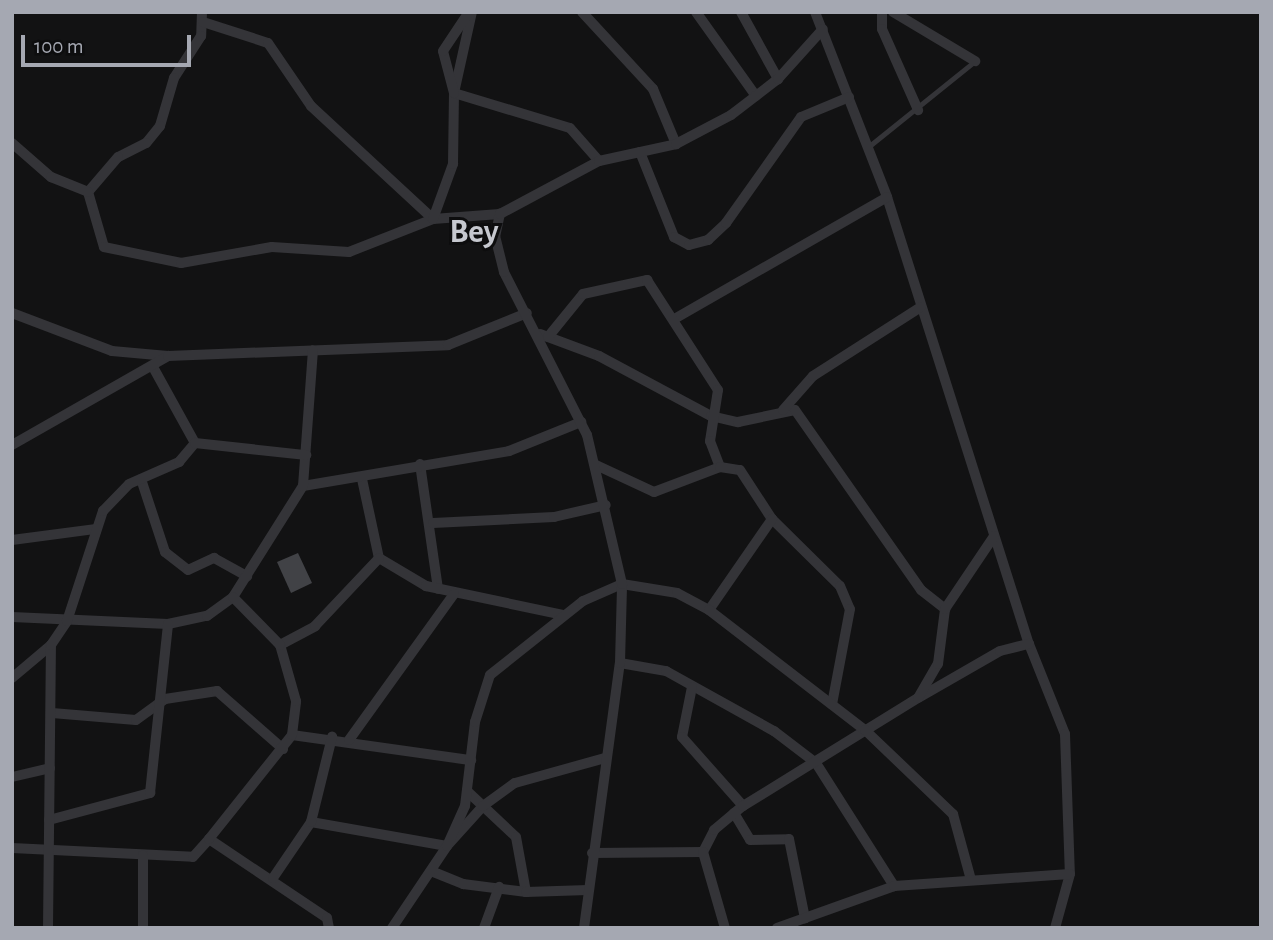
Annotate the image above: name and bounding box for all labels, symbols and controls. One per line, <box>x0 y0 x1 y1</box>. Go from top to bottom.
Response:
scale bar <box>24 21 194 65</box>
text: 100 m <box>34 36 84 57</box>
district label: Bey <box>449 213 499 253</box>

